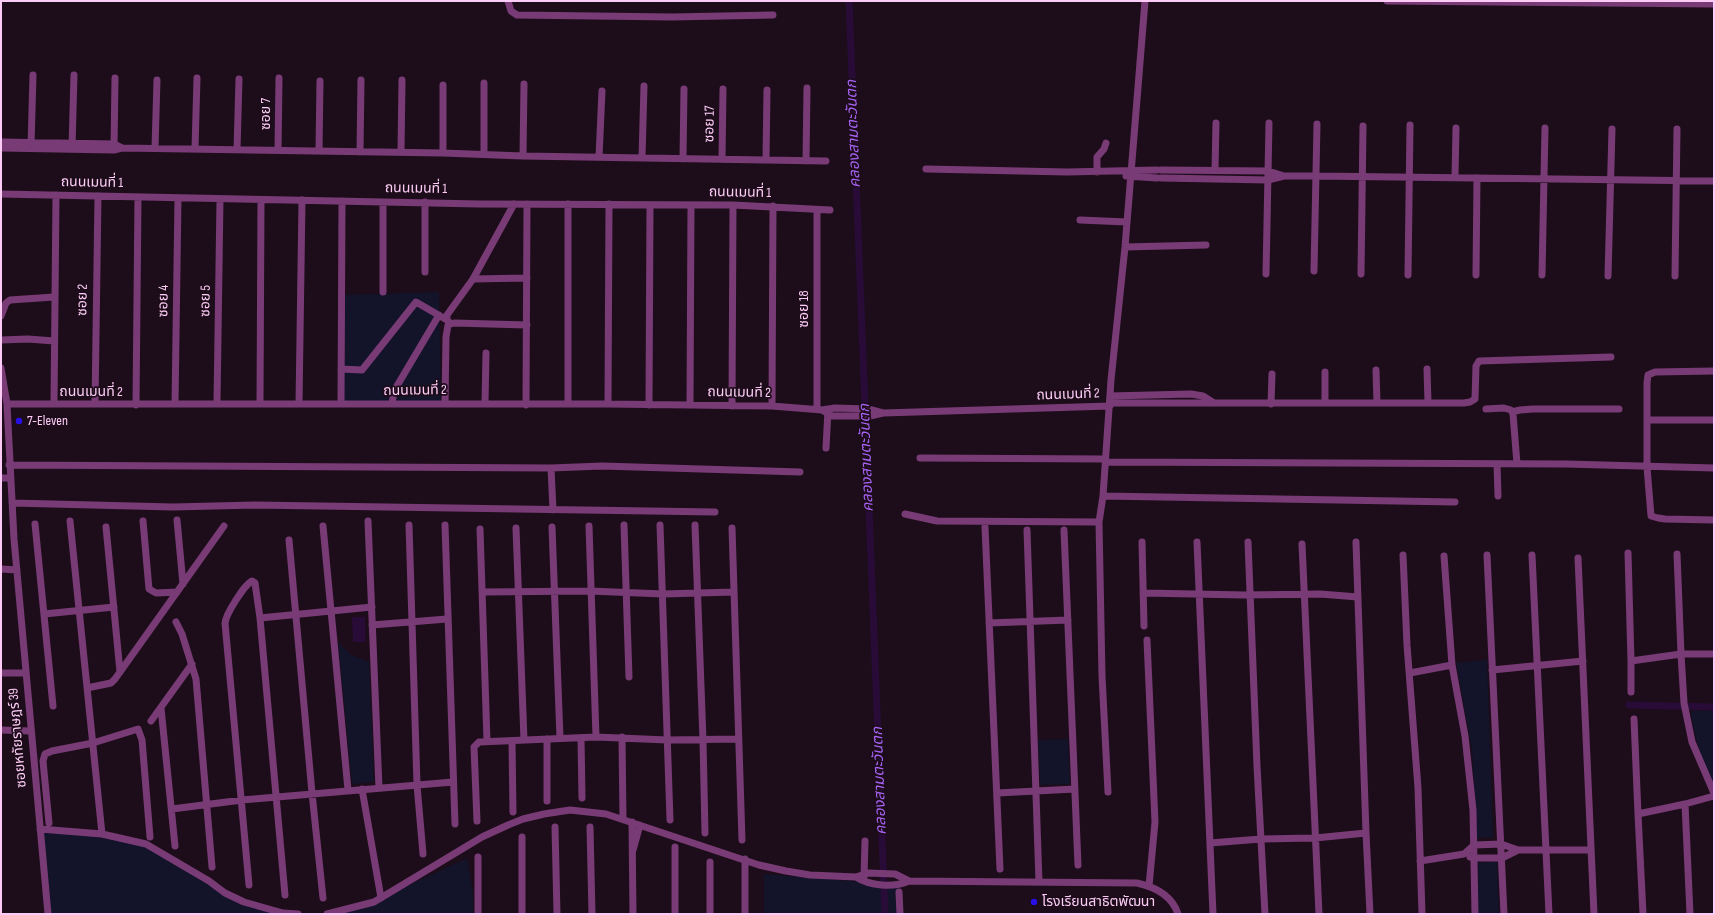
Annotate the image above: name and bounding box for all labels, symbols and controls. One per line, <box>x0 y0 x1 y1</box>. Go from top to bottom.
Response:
water label: คลองสามตะวันตก <box>843 80 865 188</box>
street label: ซอย 7 <box>258 98 274 130</box>
street label: ซอย 17 <box>701 105 719 143</box>
street label: ถนนเมนที่ 1 <box>61 174 123 192</box>
street label: ถนนเมนที่ 1 <box>385 180 447 198</box>
street label: ถนนเมนที่ 1 <box>709 184 771 202</box>
street label: ซอย 2 <box>74 284 92 316</box>
street label: ซอย 4 <box>155 285 173 317</box>
street label: ซอย 5 <box>197 285 215 317</box>
street label: ซอย 18 <box>796 290 812 328</box>
street label: ถนนเมนที่ 2 <box>383 382 447 400</box>
street label: ถนนเมนที่ 2 <box>59 384 123 400</box>
street label: ถนนเมนที่ 2 <box>707 384 771 402</box>
street label: ถนนเมนที่ 2 <box>1036 385 1100 405</box>
water label: คลองสามตะวันตก <box>856 404 878 512</box>
place label: 7-Eleven <box>27 413 68 429</box>
marker: 7-Eleven <box>14 416 24 426</box>
street label: ซอยหทัยราษฎร์ 39 <box>5 687 31 789</box>
water label: คลองสามตะวันตก <box>869 727 891 835</box>
place label: โรงเรียนสาธิตพัฒนา <box>1042 894 1155 910</box>
marker: โรงเรียนสาธิตพัฒนา <box>1029 897 1039 907</box>

